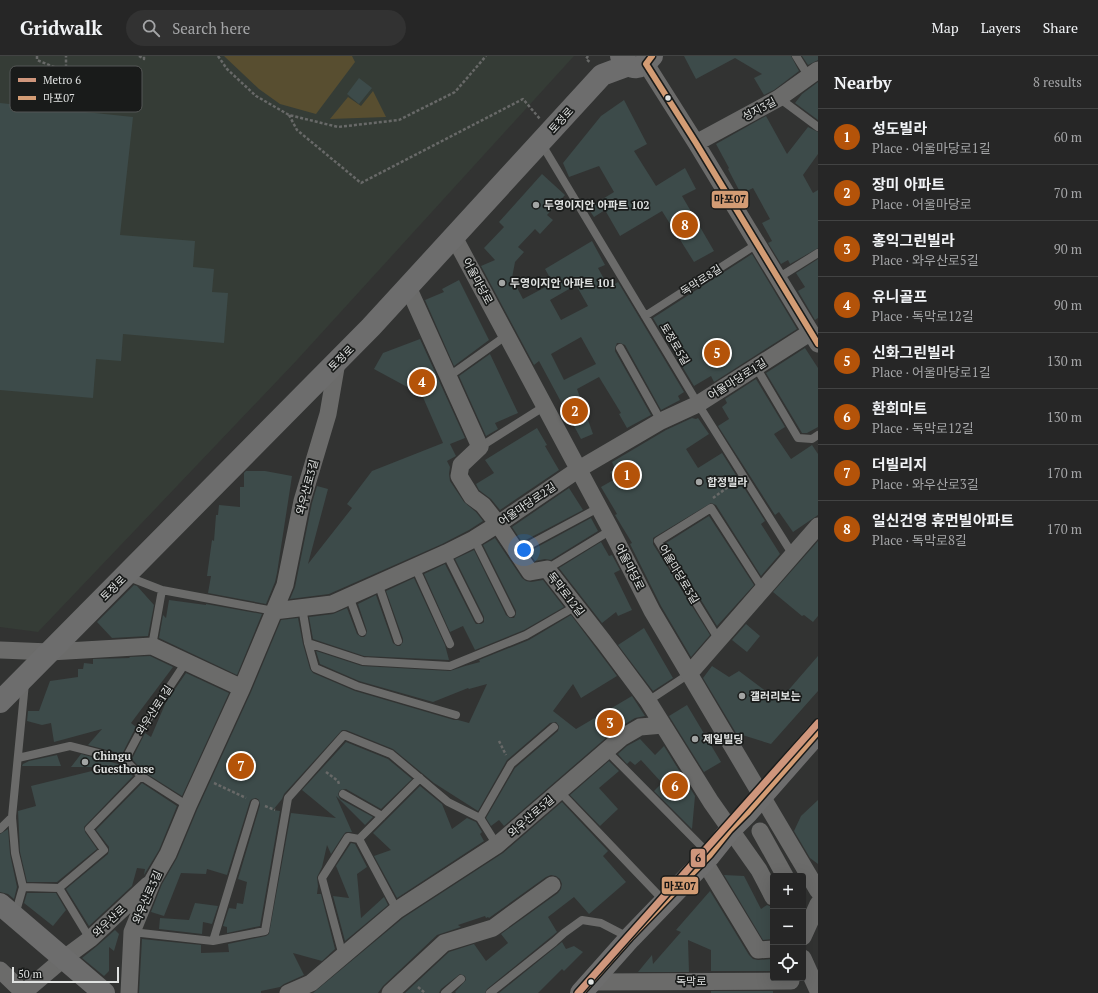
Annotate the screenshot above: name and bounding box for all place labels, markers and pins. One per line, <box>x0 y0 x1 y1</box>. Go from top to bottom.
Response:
unlabelled marker <box>663 93 673 103</box>
place label: 두영이지안 아파트 102 <box>544 198 650 212</box>
marker: 두영이지안 아파트 102 <box>531 200 541 210</box>
pin: 8 <box>672 210 698 240</box>
place label: 두영이지안 아파트 101 <box>510 276 616 290</box>
marker: 두영이지안 아파트 101 <box>497 278 507 288</box>
pin: 5 <box>704 338 730 368</box>
pin: 4 <box>409 367 435 397</box>
pin: 2 <box>562 396 588 426</box>
pin: 1 <box>614 460 640 490</box>
place label: 합정빌라 <box>707 475 747 489</box>
marker: 합정빌라 <box>694 477 704 487</box>
place label: 갤러리보는 <box>750 689 801 703</box>
marker: 갤러리보는 <box>737 691 747 701</box>
pin: 3 <box>597 708 623 738</box>
place label: 제일빌딩 <box>703 732 743 746</box>
marker: 제일빌딩 <box>690 734 700 744</box>
place label: Chingu Guesthouse <box>93 749 154 776</box>
pin: 7 <box>228 751 254 781</box>
marker: Chingu Guesthouse <box>80 757 90 767</box>
pin: 6 <box>662 771 688 801</box>
unlabelled marker <box>586 977 596 987</box>

